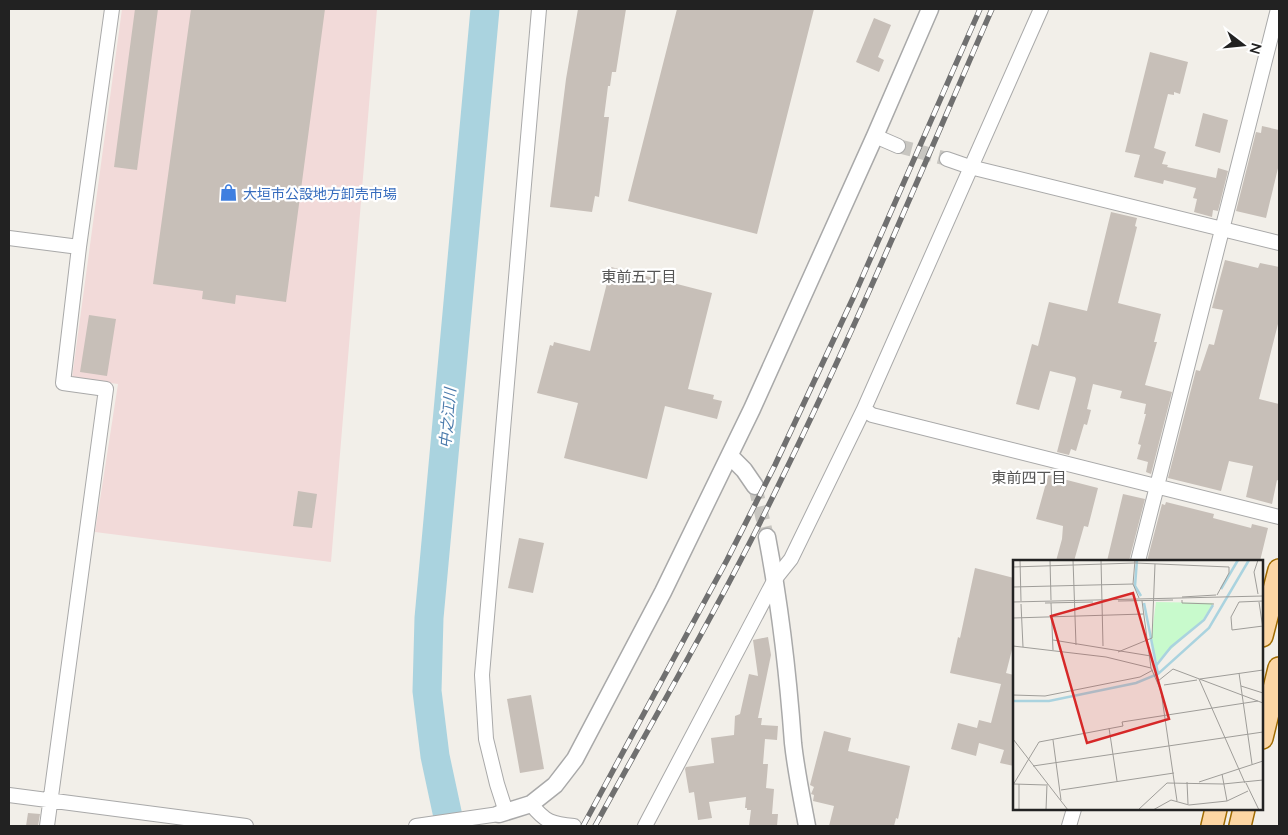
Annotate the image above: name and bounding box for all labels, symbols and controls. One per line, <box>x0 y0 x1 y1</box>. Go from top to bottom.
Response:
north arrow <box>1218 20 1268 70</box>
text: N <box>1246 41 1266 56</box>
shop icon: 大垣市公設地方卸売市場 <box>219 183 239 203</box>
place label: 大垣市公設地方卸売市場 <box>243 185 397 202</box>
district label: 東前五丁目 <box>601 267 677 285</box>
water label: 中之江川 <box>435 385 459 449</box>
district label: 東前四丁目 <box>991 468 1067 486</box>
inset map <box>1013 560 1263 810</box>

